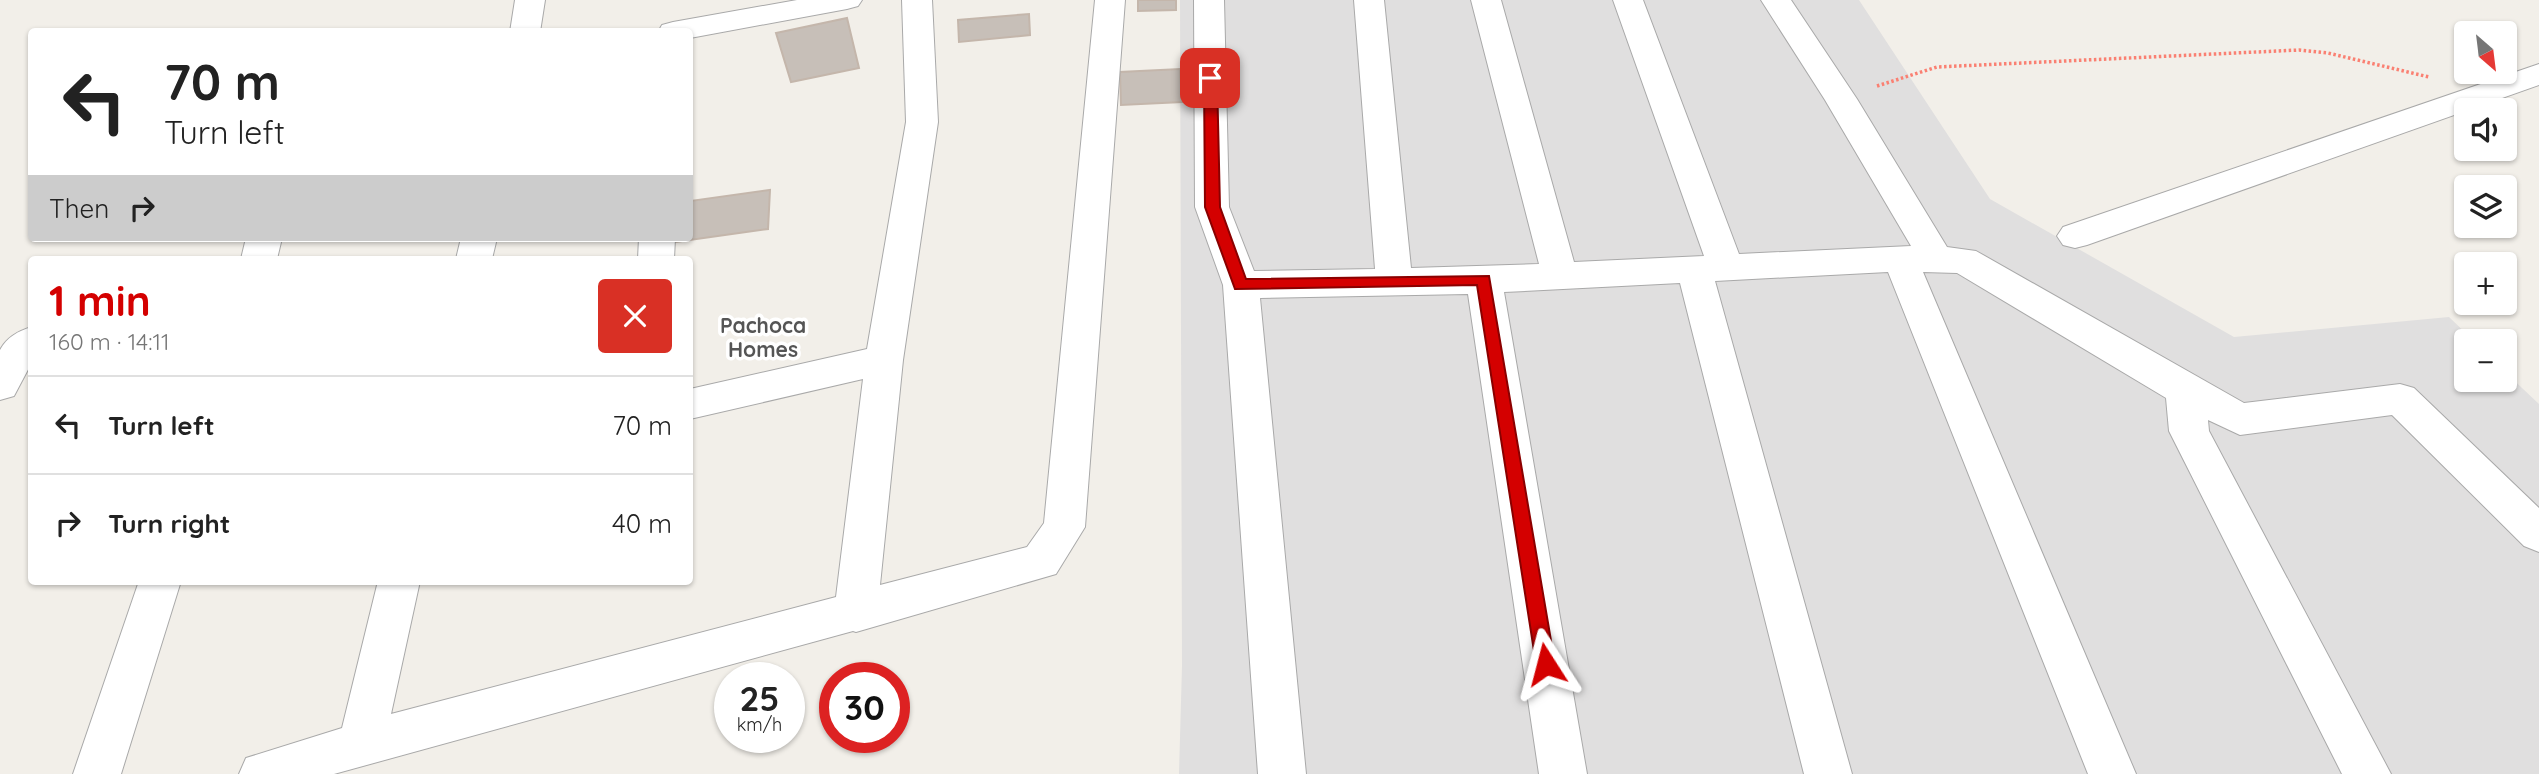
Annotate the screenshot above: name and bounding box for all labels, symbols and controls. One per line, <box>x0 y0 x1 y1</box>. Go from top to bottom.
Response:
north arrow <box>2454 21 2516 84</box>
map controls <box>2454 21 2517 392</box>
pin <box>1180 48 1240 108</box>
text: 70 m <box>164 51 280 112</box>
icon: left <box>49 56 140 147</box>
icon: arrive <box>1191 59 1229 97</box>
button: sound <box>2454 98 2517 161</box>
text: Turn left <box>164 112 285 152</box>
button: layers <box>2454 175 2517 238</box>
icon: right <box>123 189 161 227</box>
text: Then <box>49 192 109 225</box>
button: + <box>2454 252 2517 315</box>
text: 1 min <box>49 274 151 327</box>
button: close <box>598 279 672 353</box>
district label: Pachoca Homes <box>720 312 806 362</box>
text: 160 m · 14:11 <box>49 327 169 356</box>
button: − <box>2454 329 2517 392</box>
icon: left <box>49 406 87 444</box>
text: Turn left <box>108 409 215 442</box>
text: 70 m <box>612 409 672 442</box>
icon: right <box>49 504 87 542</box>
text: Turn right <box>108 507 230 540</box>
text: 40 m <box>612 507 672 540</box>
position arrow <box>1509 627 1583 701</box>
speed limit sign: 30 <box>819 662 910 753</box>
text: 25 <box>739 676 780 720</box>
text: km/h <box>737 713 782 736</box>

